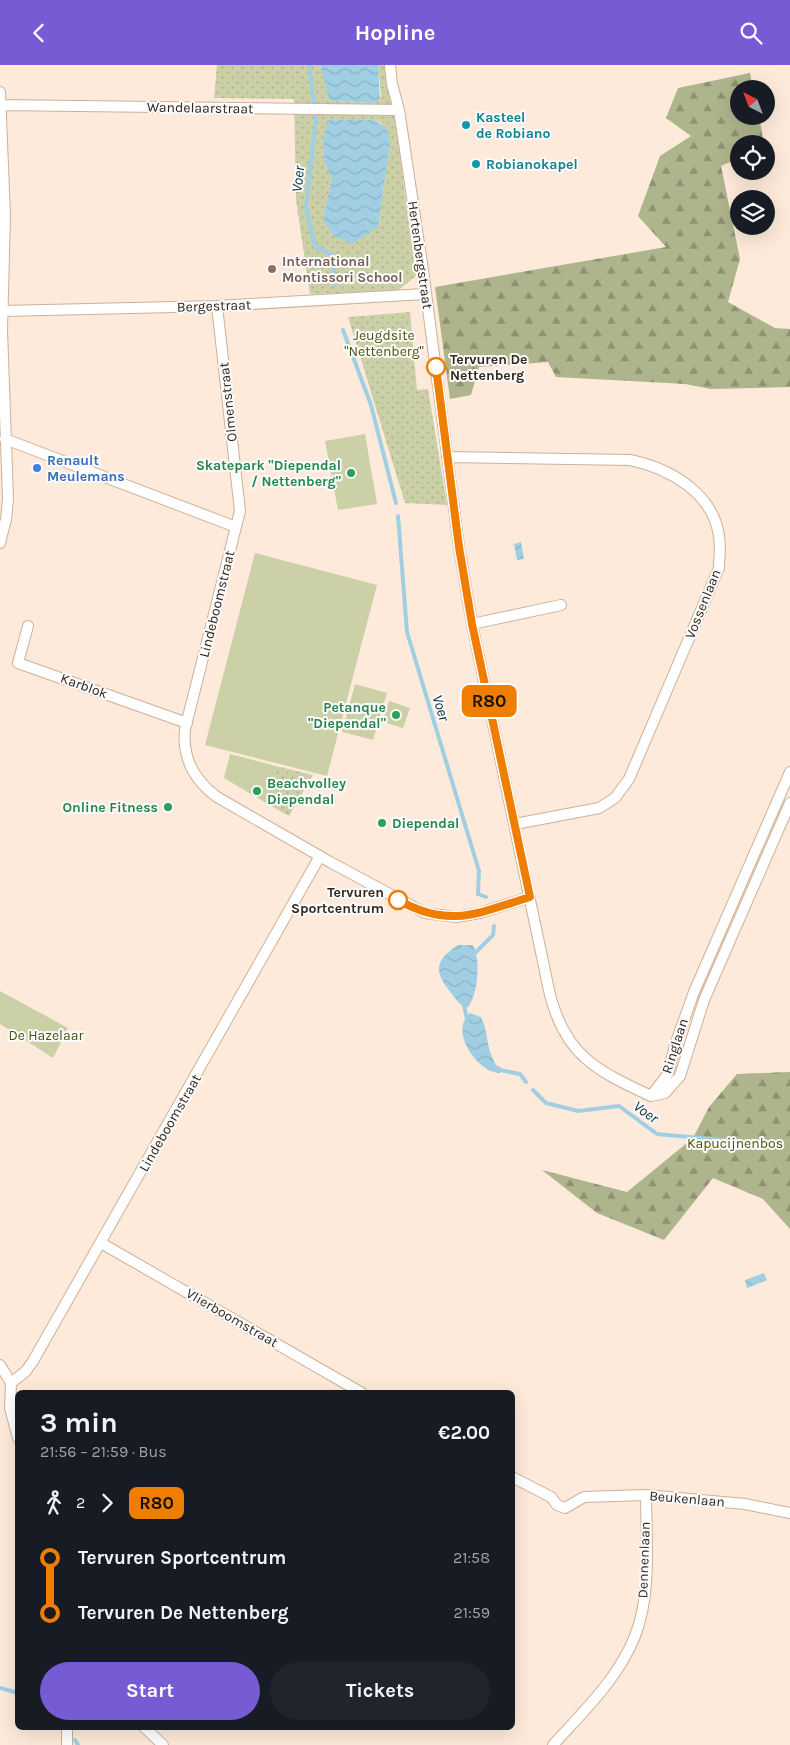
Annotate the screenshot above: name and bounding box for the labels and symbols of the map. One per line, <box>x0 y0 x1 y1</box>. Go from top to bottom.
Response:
north arrow <box>730 80 775 125</box>
street label: Wandelaarstraat <box>147 99 253 117</box>
place label: Kasteel de Robiano <box>476 109 551 142</box>
marker: Kasteel de Robiano <box>460 119 472 131</box>
place label: Robianokapel <box>486 156 578 173</box>
marker: Robianokapel <box>470 158 482 170</box>
water label: Voer <box>288 164 308 193</box>
street label: Hertenbergstraat <box>404 200 436 310</box>
place label: International Montissori School <box>282 253 403 286</box>
marker: International Montissori School <box>266 263 278 275</box>
street label: Bergestraat <box>177 296 251 316</box>
park label: Jeugdsite "Nettenberg" <box>344 327 424 360</box>
place label: Tervuren De Nettenberg <box>450 351 527 384</box>
marker: Tervuren De Nettenberg <box>426 357 446 377</box>
street label: Olmenstraat <box>215 361 241 443</box>
place label: Renault Meulemans <box>47 452 125 485</box>
place label: Skatepark "Diependal / Nettenberg" <box>196 457 341 490</box>
marker: Renault Meulemans <box>31 462 43 474</box>
marker: Skatepark "Diependal / Nettenberg" <box>345 467 357 479</box>
street label: Lindeboomstraat <box>195 549 239 659</box>
street label: Vossenlaan <box>681 567 725 641</box>
street label: Karblok <box>58 670 110 702</box>
line badge: R80 <box>460 685 518 717</box>
water label: Voer <box>429 693 454 724</box>
place label: Petanque "Diependal" <box>308 699 386 732</box>
marker: Petanque "Diependal" <box>390 709 402 721</box>
place label: Beachvolley Diependal <box>267 775 346 808</box>
marker: Beachvolley Diependal <box>251 785 263 797</box>
place label: Online Fitness <box>63 799 158 816</box>
marker: Online Fitness <box>162 801 174 813</box>
place label: Diependal <box>392 815 459 832</box>
marker: Diependal <box>376 817 388 829</box>
place label: Tervuren Sportcentrum <box>291 884 384 917</box>
marker: Tervuren Sportcentrum <box>388 890 408 910</box>
street label: Ringlaan <box>658 1016 692 1076</box>
park label: De Hazelaar <box>8 1027 84 1044</box>
street label: Lindeboomstraat <box>135 1071 205 1175</box>
water label: Voer <box>630 1097 663 1128</box>
park label: Kapucijnenbos <box>687 1135 783 1152</box>
street label: Vlierboomstraat <box>183 1285 281 1351</box>
street label: Beukenlaan <box>649 1487 725 1511</box>
street label: Dennenlaan <box>634 1521 654 1599</box>

